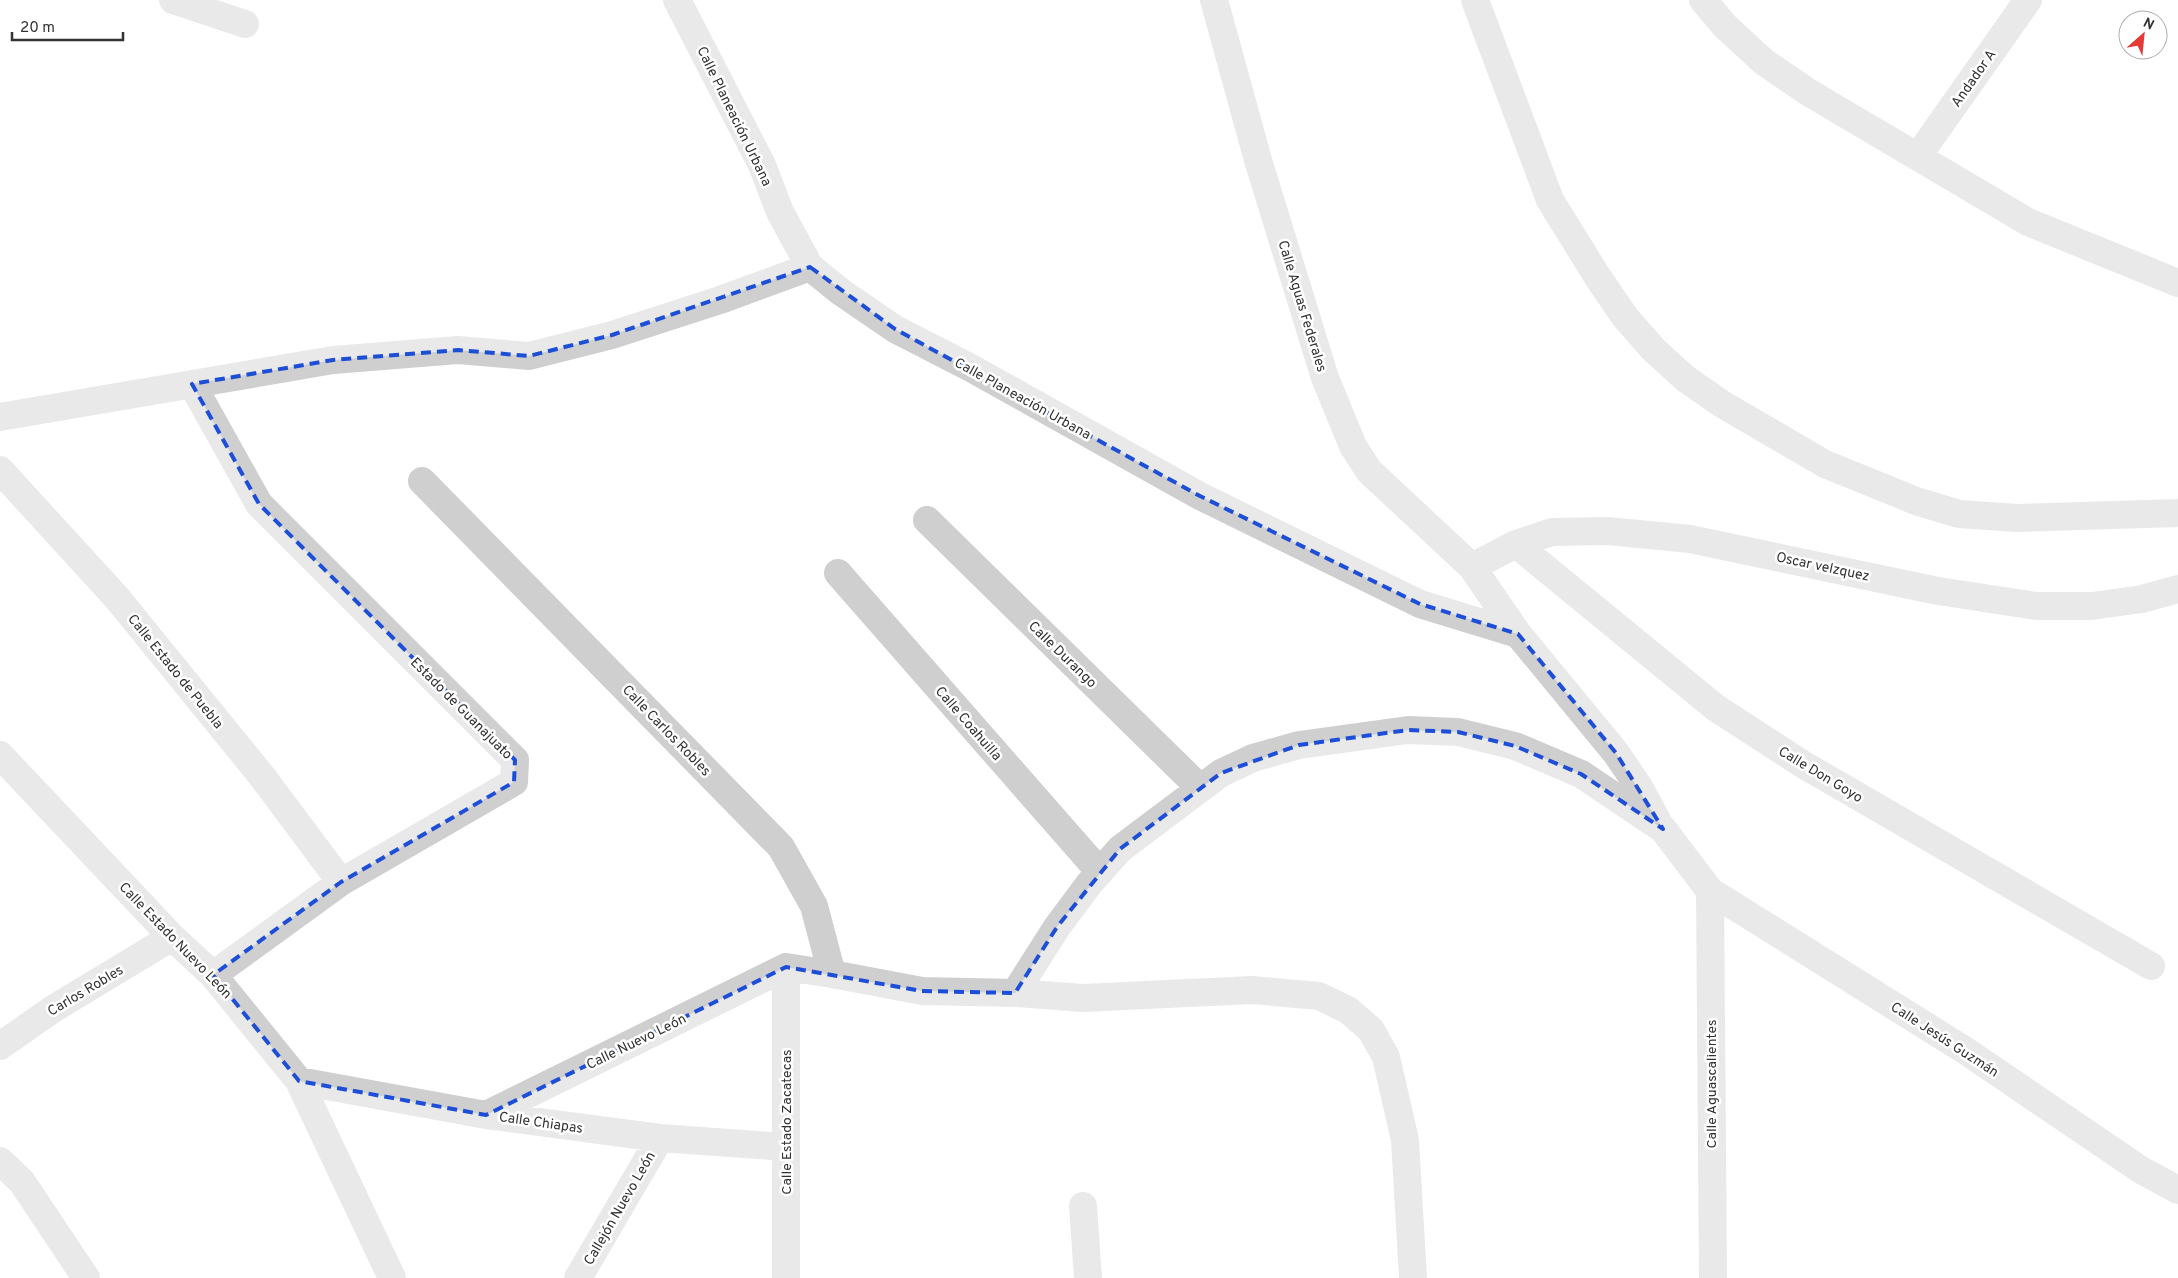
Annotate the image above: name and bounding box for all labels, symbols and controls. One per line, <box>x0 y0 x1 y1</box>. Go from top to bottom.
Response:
scale bar <box>12 10 124 42</box>
north arrow <box>2118 10 2168 60</box>
text: N <box>2140 15 2157 35</box>
text: 20 m <box>20 19 55 38</box>
street label: Calle Planeación Urbana <box>692 44 775 189</box>
street label: Andador A <box>1948 47 2000 111</box>
street label: Calle Aguas Federales <box>1273 239 1330 374</box>
street label: Calle Planeación Urbana <box>951 355 1093 444</box>
street label: Oscar velzquez <box>1775 549 1871 586</box>
street label: Calle Estado de Puebla <box>123 611 226 733</box>
street label: Calle Durango <box>1024 618 1100 692</box>
street label: Estado de Guanajuato <box>406 654 516 764</box>
street label: Calle Carlos Robles <box>618 682 714 780</box>
street label: Calle Coahuilla <box>931 683 1005 765</box>
street label: Calle Don Goyo <box>1775 743 1866 807</box>
street label: Calle Estado Nuevo León <box>115 879 235 1003</box>
street label: Carlos Robles <box>45 962 127 1021</box>
street label: Calle Jesús Guzmán <box>1887 999 2001 1082</box>
street label: Calle Nuevo León <box>584 1011 689 1074</box>
street label: Calle Aguascalientes <box>1704 1020 1721 1148</box>
street label: Calle Estado Zacatecas <box>779 1049 796 1195</box>
street label: Calle Chiapas <box>498 1109 584 1138</box>
street label: Callejón Nuevo León <box>581 1149 660 1269</box>

